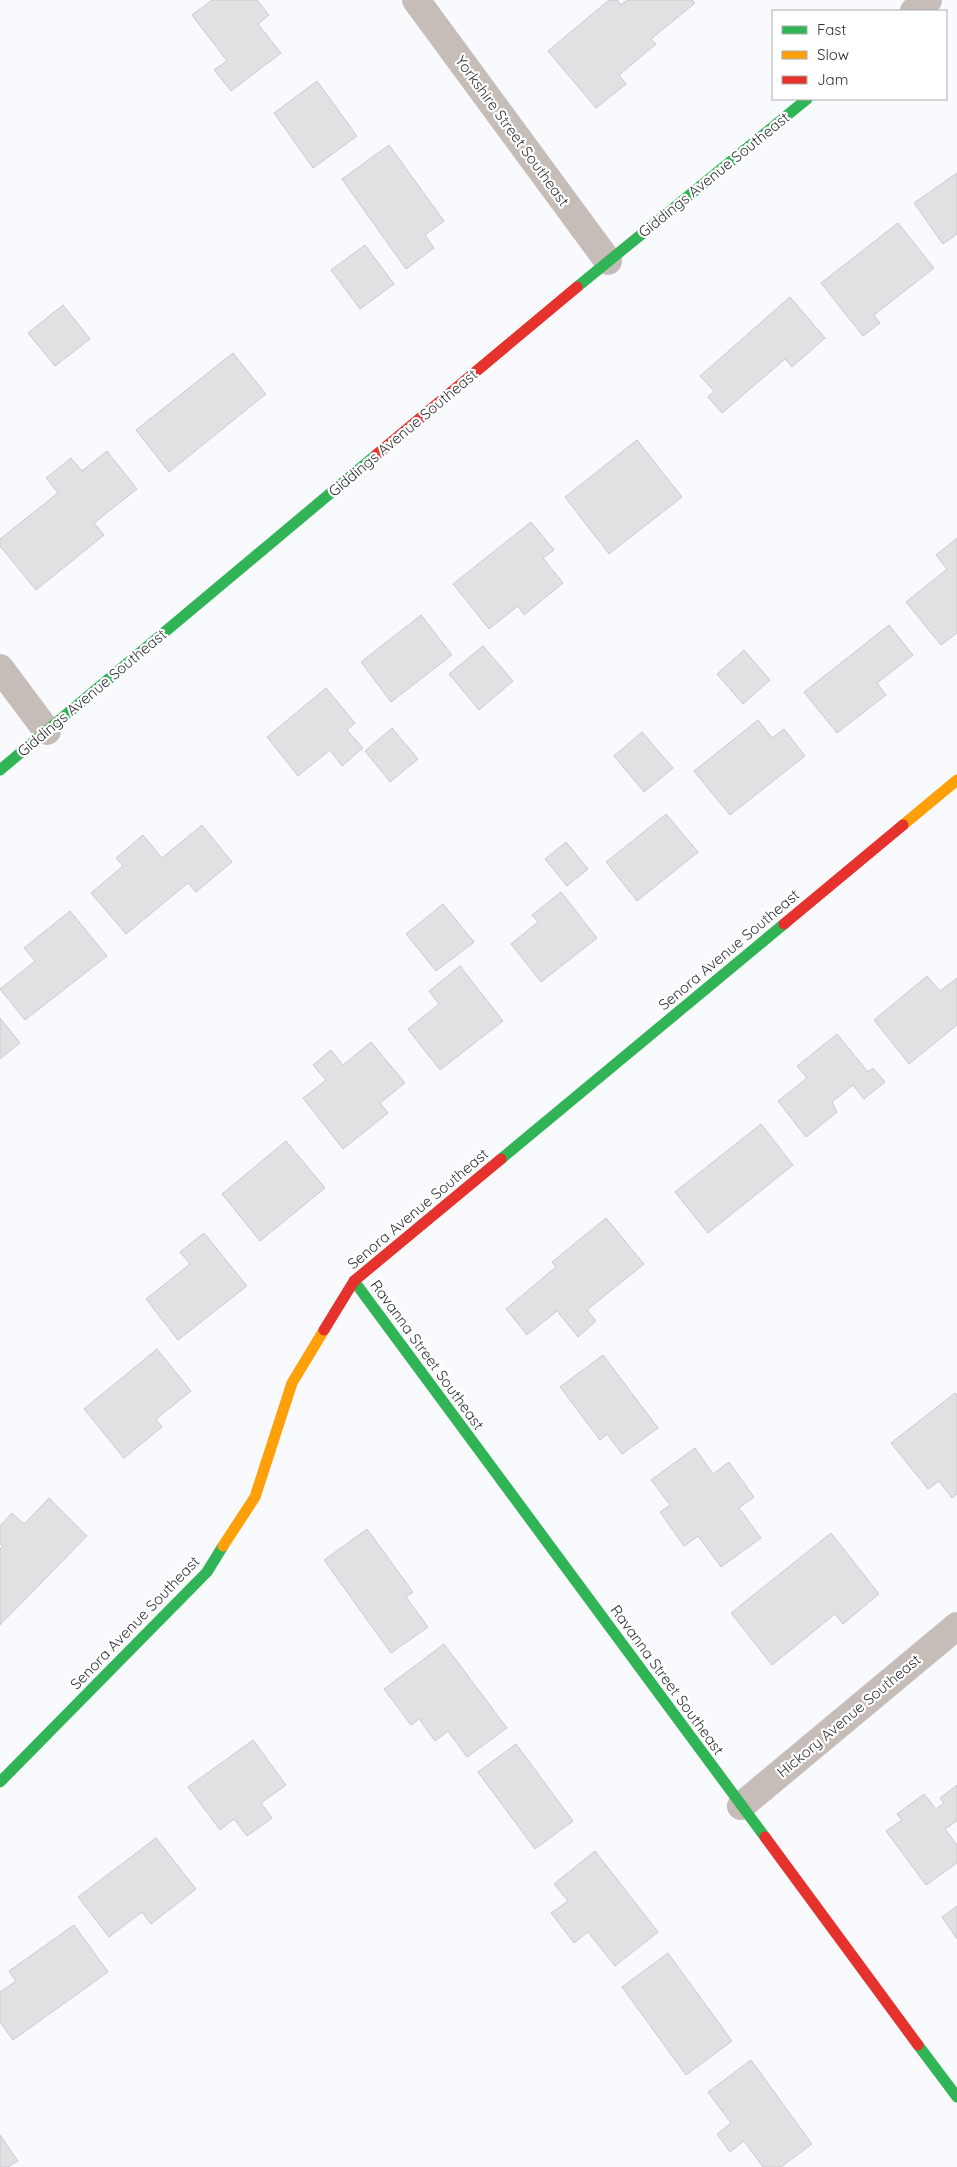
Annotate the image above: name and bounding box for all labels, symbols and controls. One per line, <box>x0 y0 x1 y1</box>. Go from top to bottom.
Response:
legend <box>772 10 947 100</box>
text: Fast <box>817 20 846 39</box>
text: Slow <box>817 45 849 64</box>
street label: Yorkshire Street Southeast <box>451 52 574 210</box>
text: Jam <box>817 70 848 89</box>
street label: Giddings Avenue Southeast <box>634 108 793 241</box>
street label: Giddings Avenue Southeast <box>324 365 481 501</box>
street label: Giddings Avenue Southeast <box>13 625 170 761</box>
street label: Senora Avenue Southeast <box>654 885 803 1014</box>
street label: Senora Avenue Southeast <box>343 1144 492 1273</box>
street label: Ravanna Street Southeast <box>367 1276 488 1434</box>
street label: Senora Avenue Southeast <box>66 1552 203 1693</box>
street label: Ravanna Street Southeast <box>607 1601 728 1759</box>
street label: Hickory Avenue Southeast <box>773 1650 924 1781</box>

